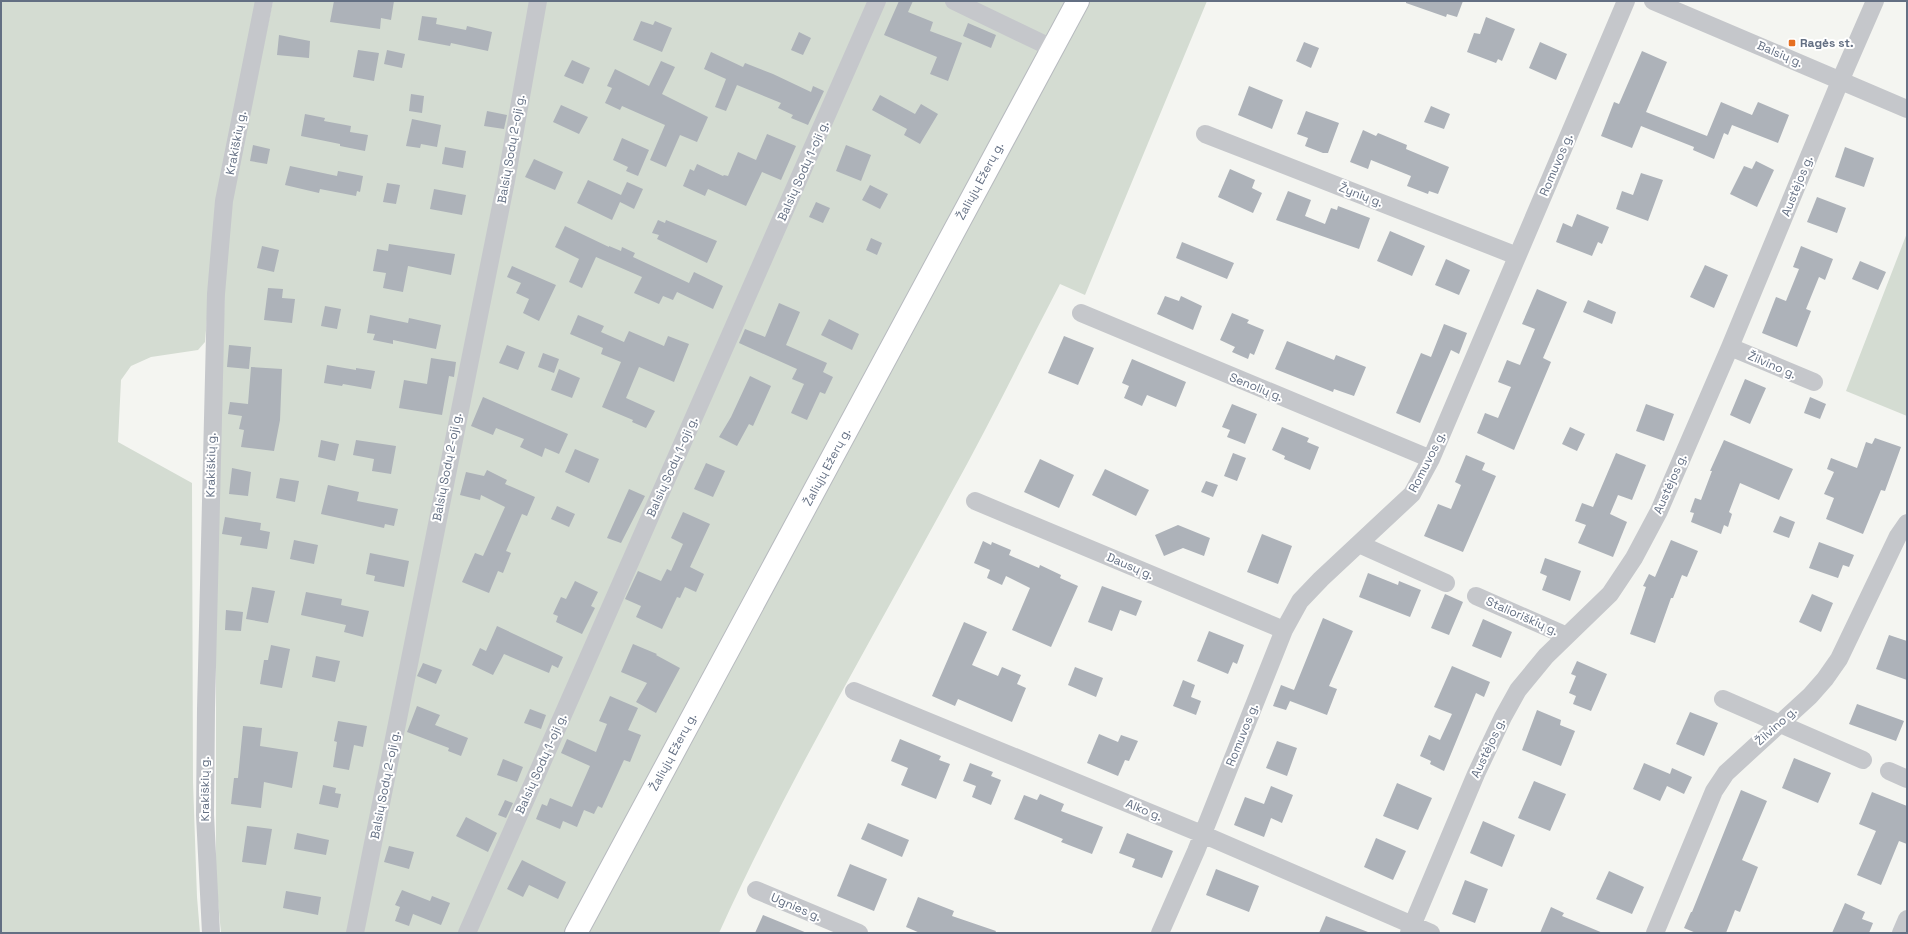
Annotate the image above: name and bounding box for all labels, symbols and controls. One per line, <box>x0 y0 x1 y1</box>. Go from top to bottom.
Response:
place label: Ragės st. <box>1800 35 1854 51</box>
street label: Balsių g. <box>1755 37 1805 71</box>
marker: Ragės st. <box>1787 38 1797 48</box>
street label: Balsių Sodų 2-oji g. <box>494 93 528 205</box>
street label: Krakiškių g. <box>222 110 250 176</box>
street label: Balsių Sodų 1-oji g. <box>774 118 832 224</box>
street label: Romuvos g. <box>1536 131 1576 199</box>
street label: Žaliųjų Ežerų g. <box>953 139 1007 223</box>
street label: Austėjos g. <box>1778 153 1816 219</box>
street label: Žynių g. <box>1337 179 1385 211</box>
street label: Žilvino g. <box>1745 348 1799 382</box>
street label: Senolių g. <box>1227 369 1285 405</box>
street label: Balsių Sodų 2-oji g. <box>429 411 465 523</box>
street label: Balsių Sodų 1-oji g. <box>643 414 701 520</box>
street label: Žaliųjų Ežerų g. <box>800 425 854 509</box>
street label: Romuvos g. <box>1405 429 1449 495</box>
street label: Krakiškių g. <box>202 432 220 498</box>
street label: Austėjos g. <box>1650 451 1690 517</box>
street label: Dausų g. <box>1104 549 1156 583</box>
street label: Stalioriškių g. <box>1483 593 1561 639</box>
street label: Romuvos g. <box>1222 701 1262 769</box>
street label: Žilvino g. <box>1752 703 1800 749</box>
street label: Žaliųjų Ežerų g. <box>646 710 700 794</box>
street label: Balsių Sodų 1-oji g. <box>512 711 570 817</box>
street label: Austėjos g. <box>1467 716 1509 780</box>
street label: Balsių Sodų 2-oji g. <box>367 729 403 841</box>
street label: Krakiškių g. <box>197 757 213 821</box>
street label: Alko g. <box>1123 795 1165 825</box>
street label: Ugnies g. <box>768 889 824 925</box>

